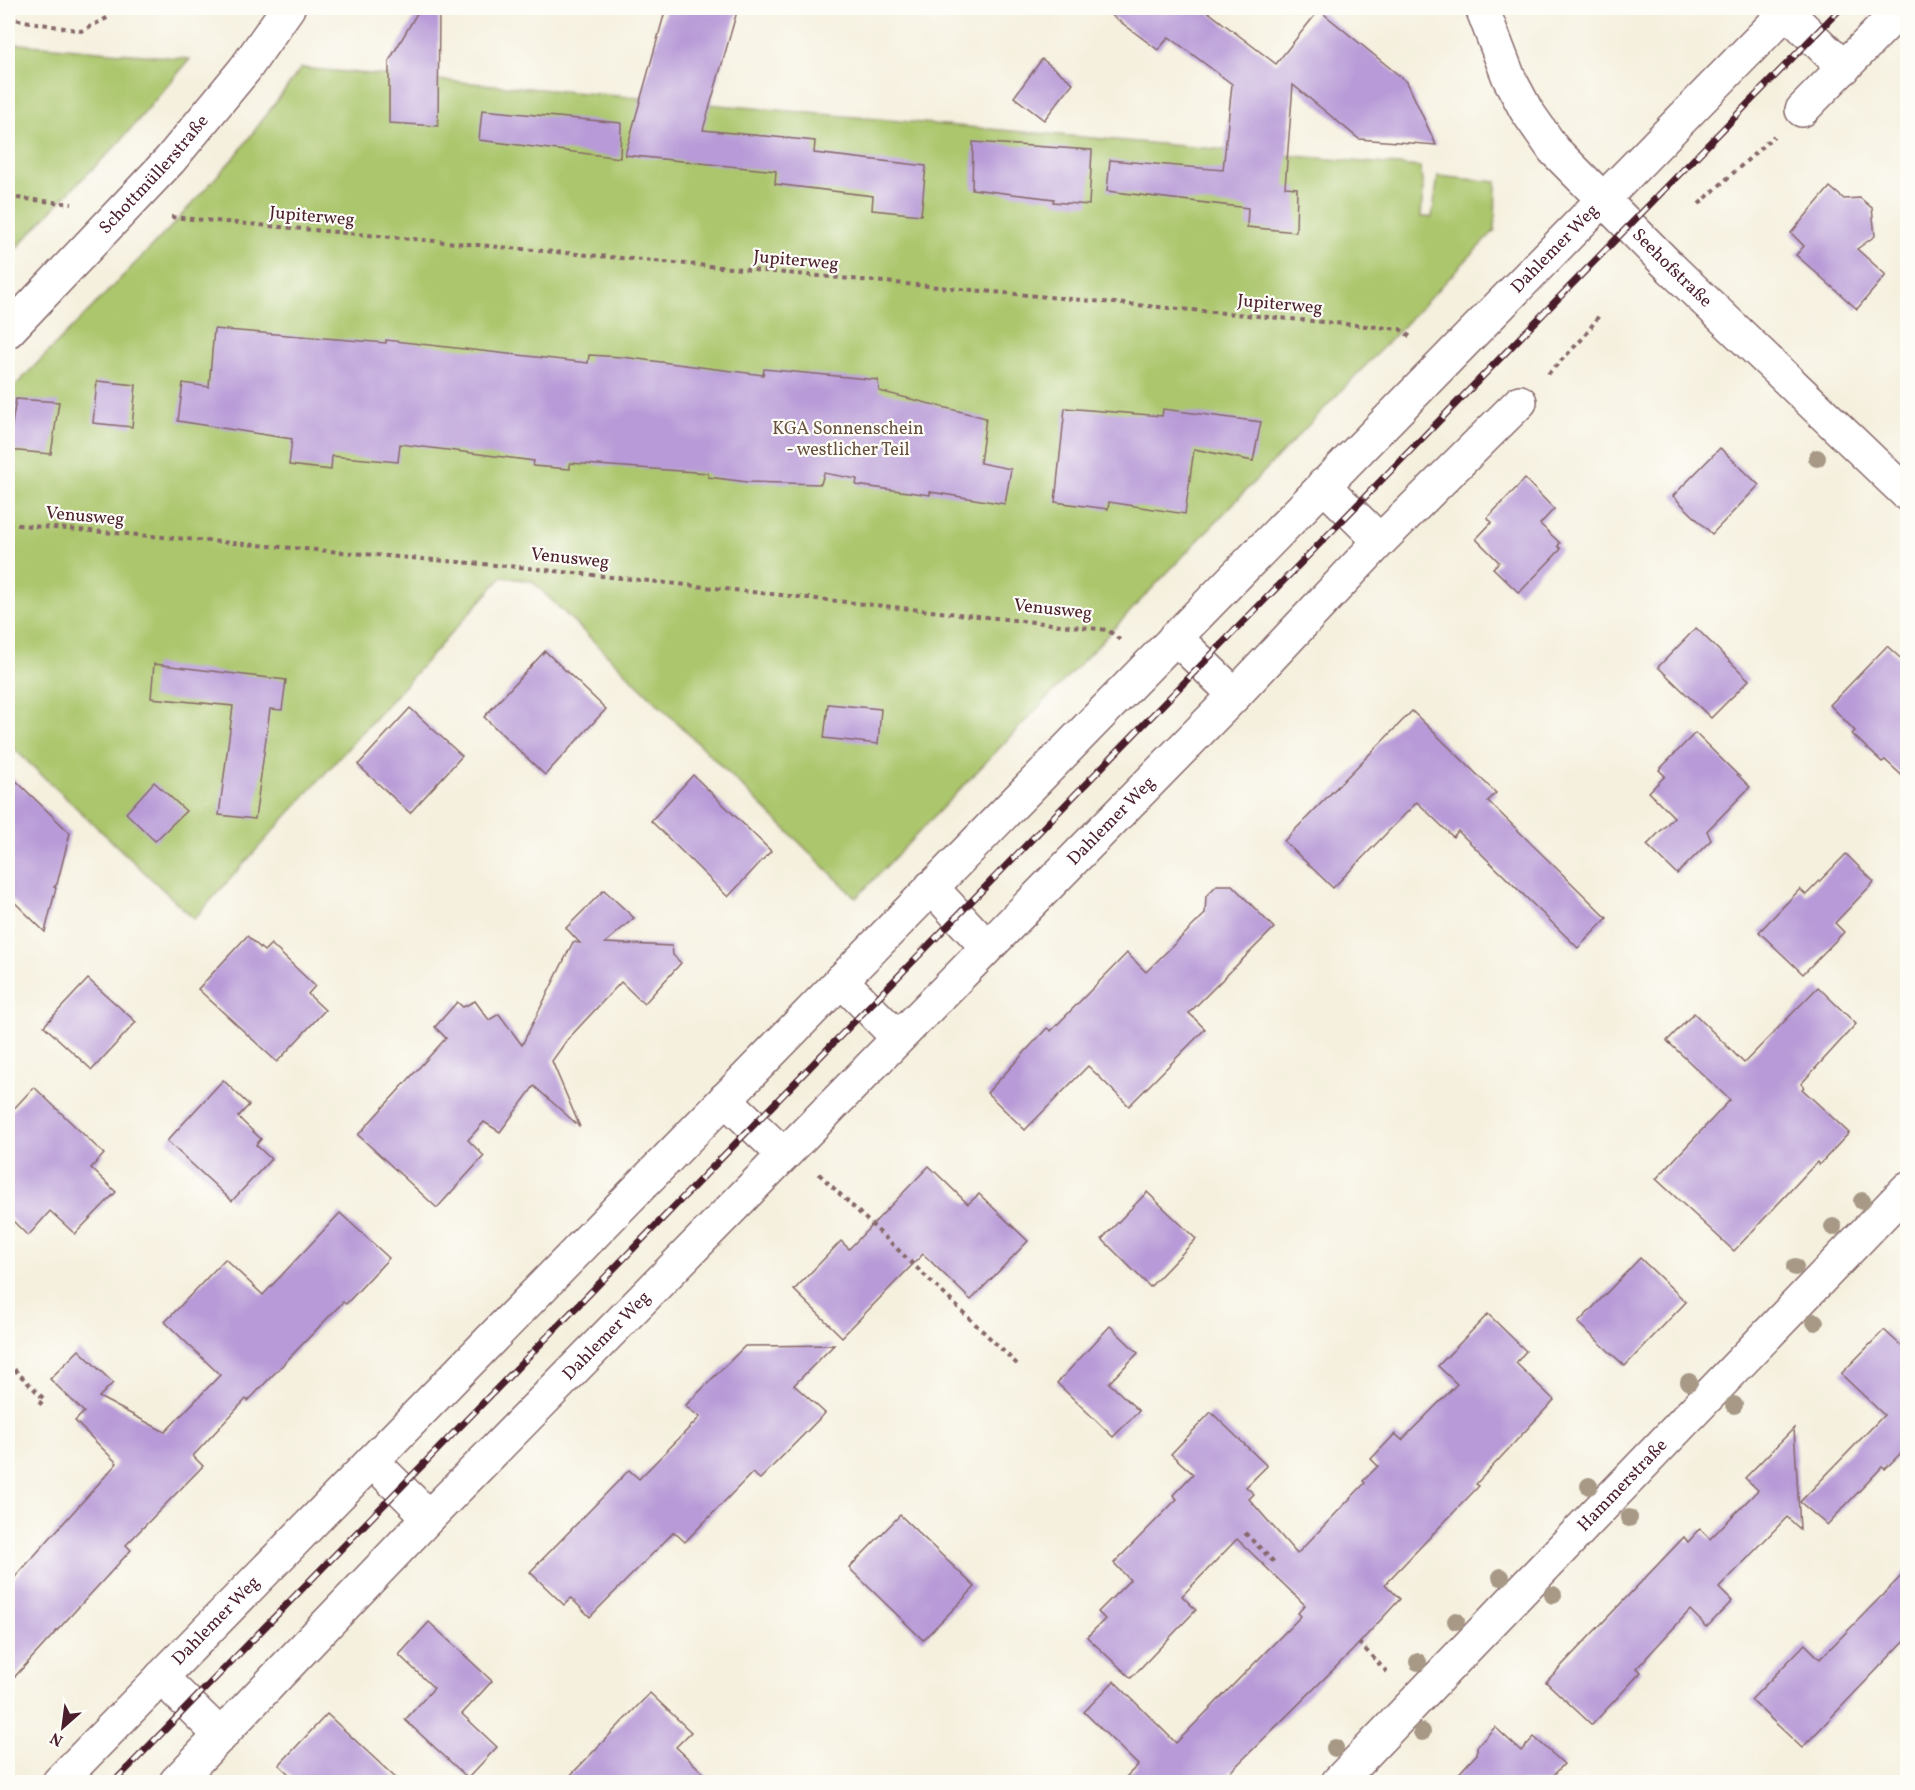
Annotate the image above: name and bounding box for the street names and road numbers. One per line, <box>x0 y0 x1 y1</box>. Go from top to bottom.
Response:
street label: Schottmüllerstraße <box>93 110 215 240</box>
street label: Dahlemer Weg <box>1505 199 1604 299</box>
street label: Jupiterweg <box>268 201 356 233</box>
street label: Seehofstraße <box>1626 223 1718 313</box>
street label: Jupiterweg <box>752 245 840 277</box>
street label: Jupiterweg <box>1236 289 1324 321</box>
street label: Venusweg <box>45 501 125 533</box>
street label: Venusweg <box>529 542 611 576</box>
street label: Venusweg <box>1012 593 1094 627</box>
street label: Dahlemer Weg <box>1062 771 1161 871</box>
street label: Dahlemer Weg <box>557 1286 656 1386</box>
street label: Hammerstraße <box>1572 1433 1673 1538</box>
street label: Dahlemer Weg <box>167 1571 266 1671</box>

